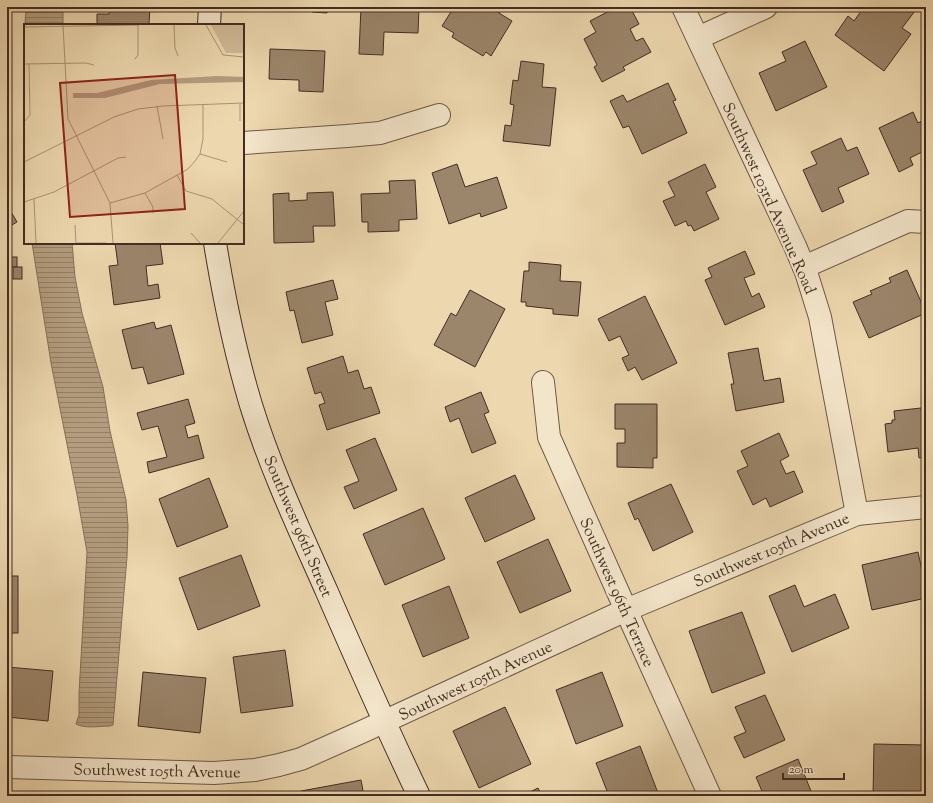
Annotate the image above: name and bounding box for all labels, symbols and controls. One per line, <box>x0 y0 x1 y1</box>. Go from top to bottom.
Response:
inset map <box>24 24 244 244</box>
street label: Southwest 103rd Avenue Road <box>715 99 820 299</box>
street label: Southwest 96th Street <box>256 453 337 602</box>
street label: Southwest 105th Avenue <box>690 508 853 595</box>
street label: Southwest 96th Terrace <box>572 515 659 671</box>
street label: Southwest 105th Avenue <box>395 636 557 728</box>
scale bar <box>783 755 844 781</box>
street label: Southwest 105th Avenue <box>73 760 241 785</box>
text: 20 m <box>789 761 814 779</box>

